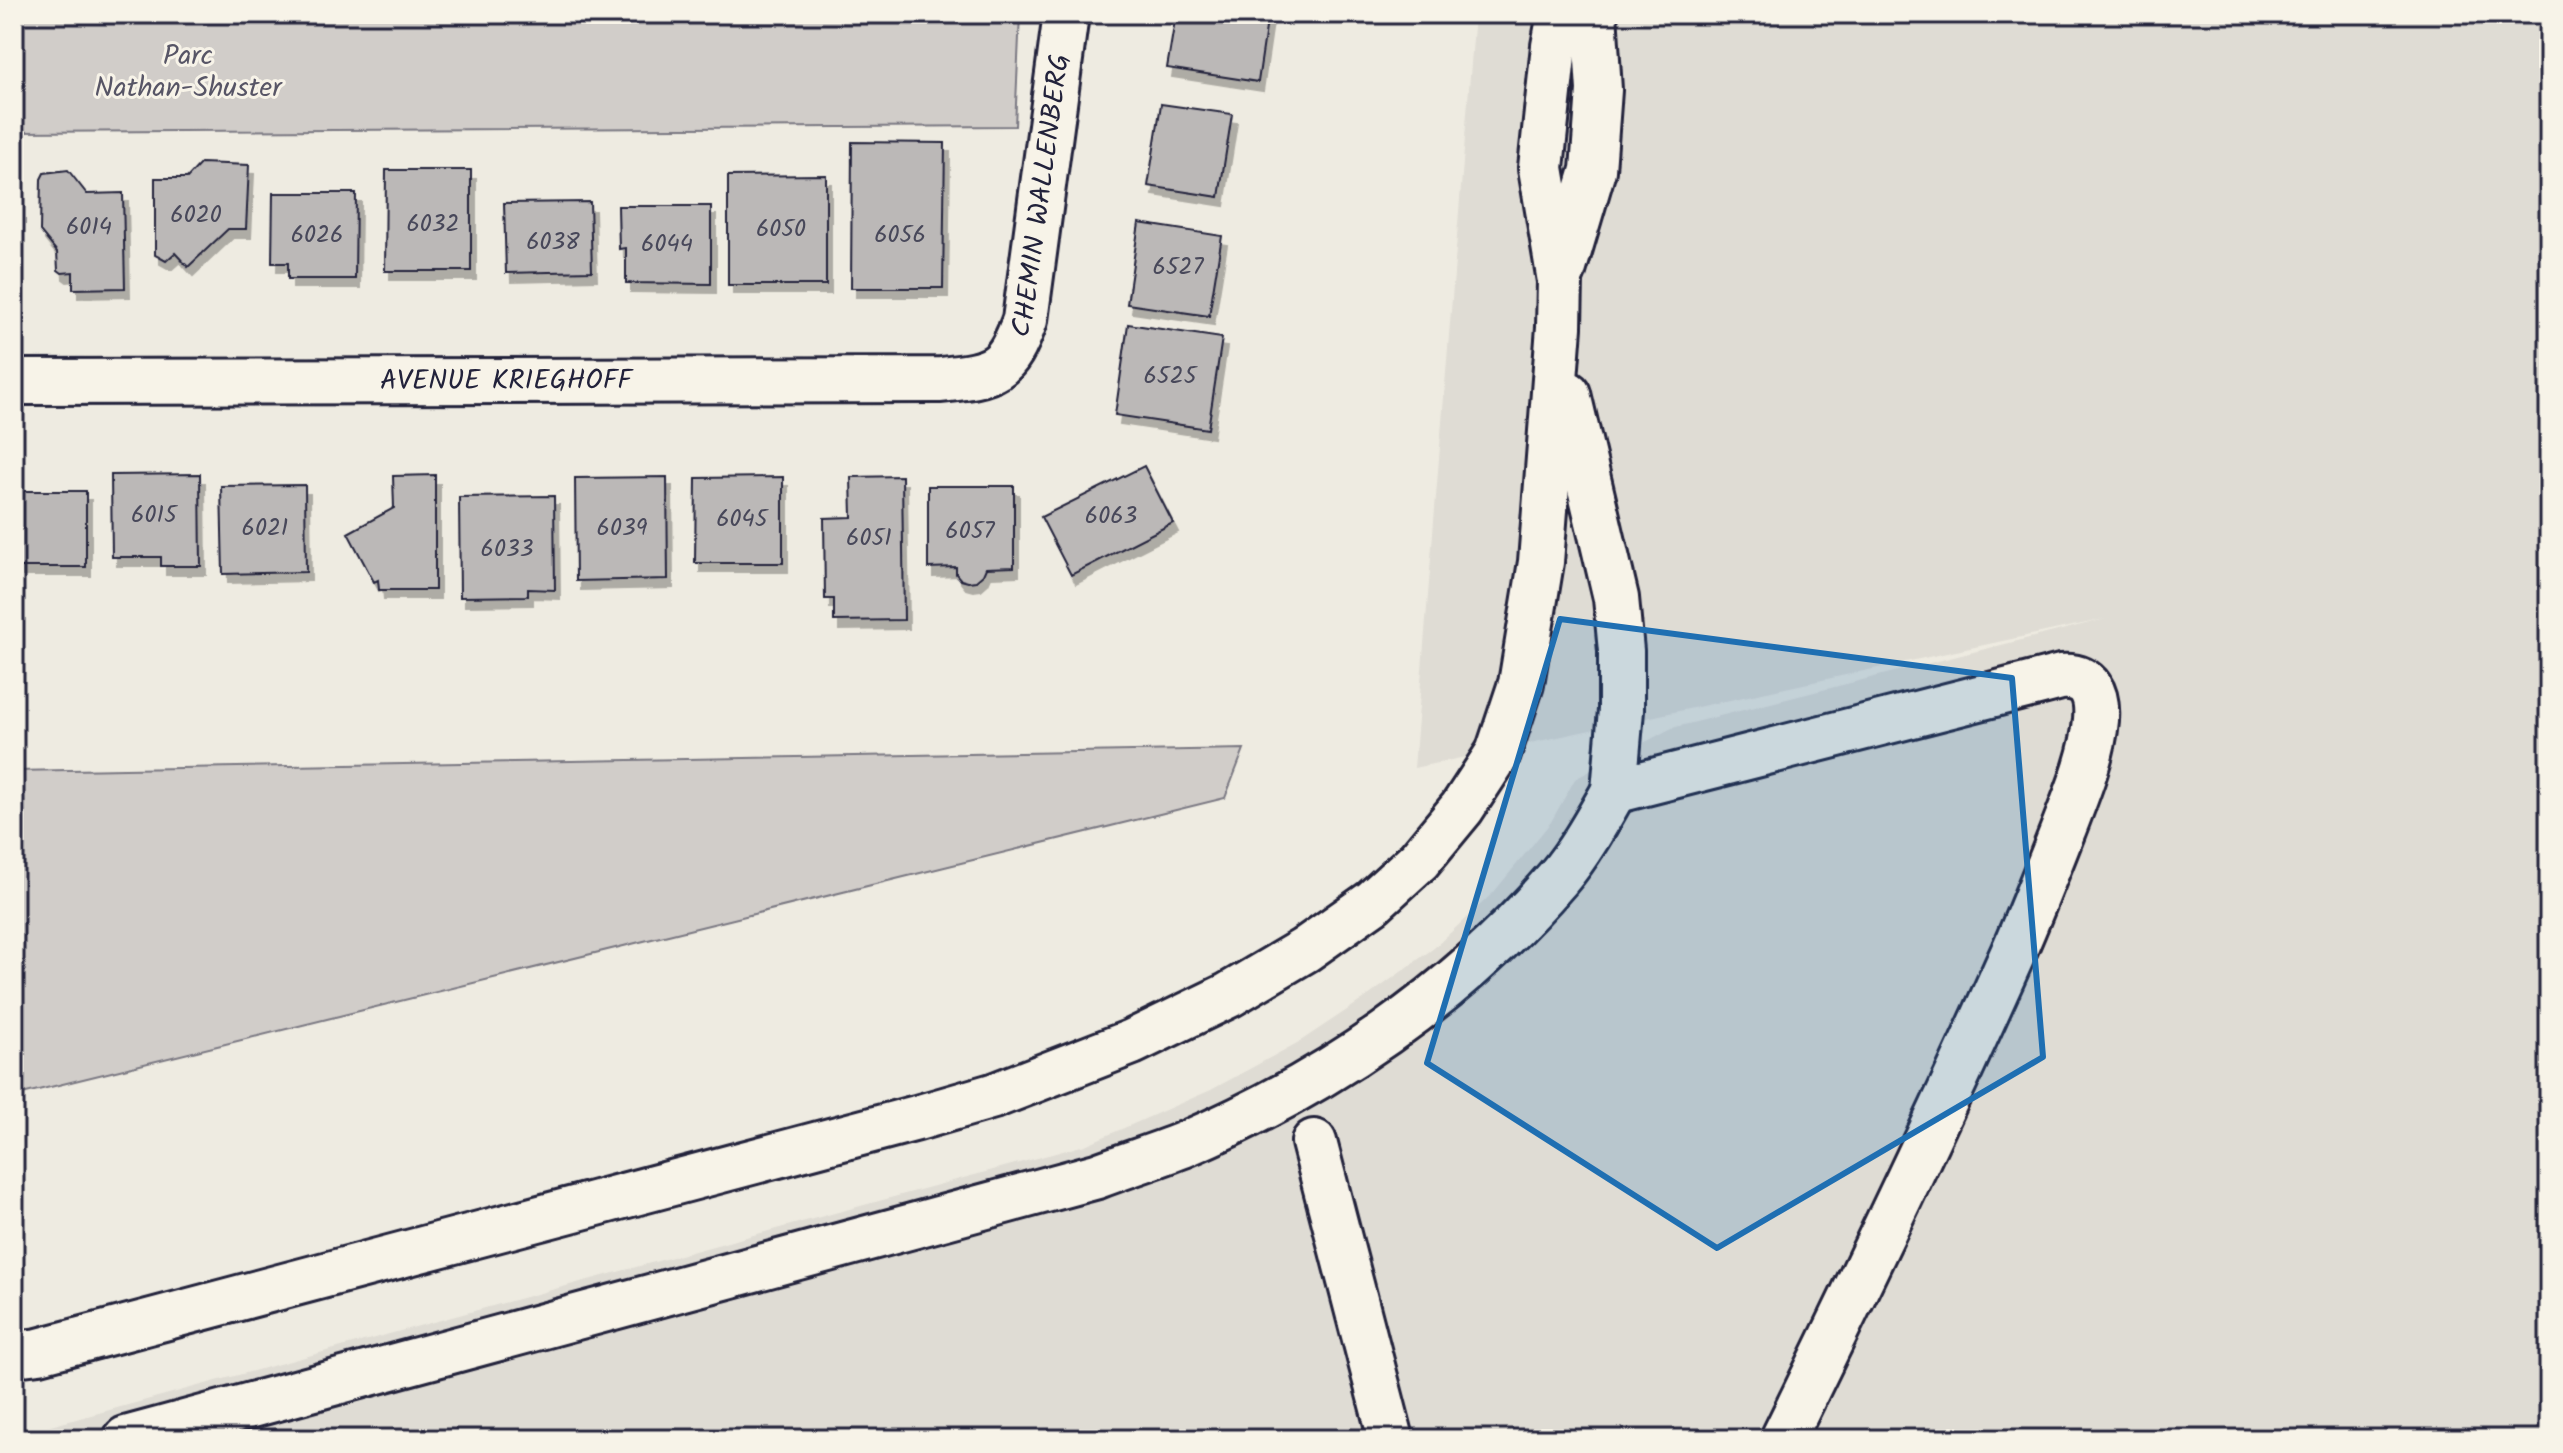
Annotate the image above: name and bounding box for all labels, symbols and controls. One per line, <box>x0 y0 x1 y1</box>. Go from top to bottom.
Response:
park label: Parc Nathan-Shuster <box>95 34 283 111</box>
street label: CHEMIN WALLENBERG <box>998 51 1083 344</box>
house number: 6020 <box>170 196 222 235</box>
house number: 6032 <box>407 205 460 244</box>
house number: 6014 <box>66 208 112 247</box>
house number: 6050 <box>756 210 806 249</box>
house number: 6026 <box>291 216 343 255</box>
house number: 6056 <box>874 216 926 255</box>
house number: 6038 <box>526 223 580 262</box>
house number: 6044 <box>641 225 693 264</box>
house number: 6527 <box>1152 248 1205 287</box>
house number: 6525 <box>1143 357 1199 396</box>
street label: AVENUE KRIEGHOFF <box>380 358 634 404</box>
house number: 6015 <box>131 496 179 535</box>
house number: 6063 <box>1085 497 1137 536</box>
house number: 6045 <box>716 500 770 539</box>
house number: 6021 <box>242 509 288 548</box>
house number: 6039 <box>597 509 648 548</box>
house number: 6057 <box>945 512 996 551</box>
house number: 6051 <box>846 519 892 558</box>
house number: 6033 <box>481 530 533 569</box>

